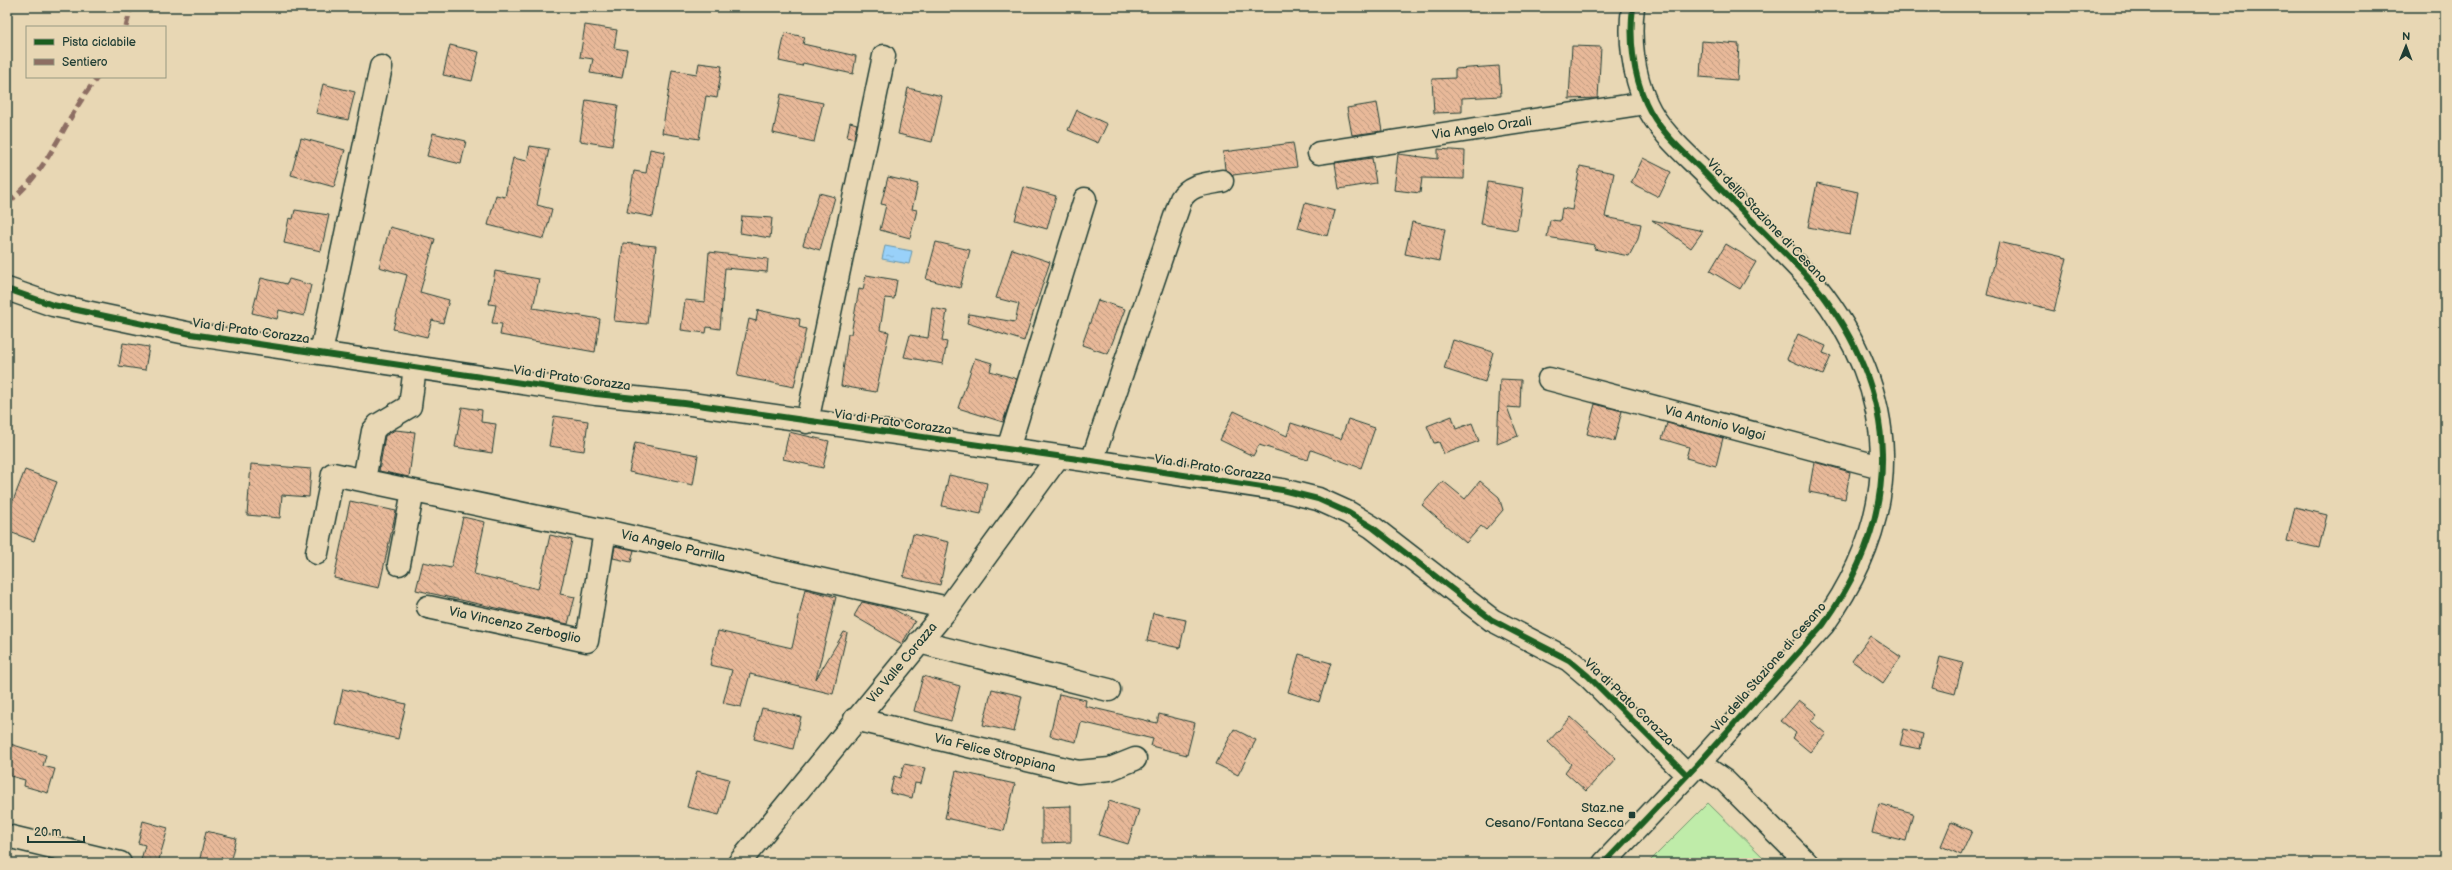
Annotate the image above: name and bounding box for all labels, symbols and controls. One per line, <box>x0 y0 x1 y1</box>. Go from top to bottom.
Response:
legend <box>26 26 166 78</box>
north arrow <box>2386 26 2426 66</box>
text: N <box>2402 30 2410 43</box>
text: Pista ciclabile <box>62 35 136 50</box>
text: Sentiero <box>62 55 108 70</box>
street label: Via Angelo Orzali <box>1431 113 1533 143</box>
street label: Via della Stazione di Cesano <box>1703 155 1831 287</box>
street label: Via di Prato Corazza <box>191 315 311 347</box>
street label: Via di Prato Corazza <box>512 362 632 394</box>
street label: Via Antonio Valgoi <box>1663 402 1767 444</box>
street label: Via di Prato Corazza <box>833 406 953 438</box>
street label: Via di Prato Corazza <box>1153 451 1273 485</box>
street label: Via Angelo Parrilla <box>619 526 727 566</box>
street label: Via della Stazione di Cesano <box>1708 599 1830 735</box>
street label: Via Vincenzo Zerboglio <box>447 603 583 647</box>
street label: Via Valle Corazza <box>863 619 941 707</box>
street label: Via di Prato Corazza <box>1581 655 1677 749</box>
street label: Via Felice Stroppiana <box>933 730 1057 776</box>
place label: Staz.ne Cesano/Fontana Secca <box>1485 800 1624 831</box>
marker: Staz.ne Cesano/Fontana Secca <box>1627 810 1637 820</box>
scale bar <box>28 818 84 844</box>
text: 20 m <box>34 825 61 840</box>

